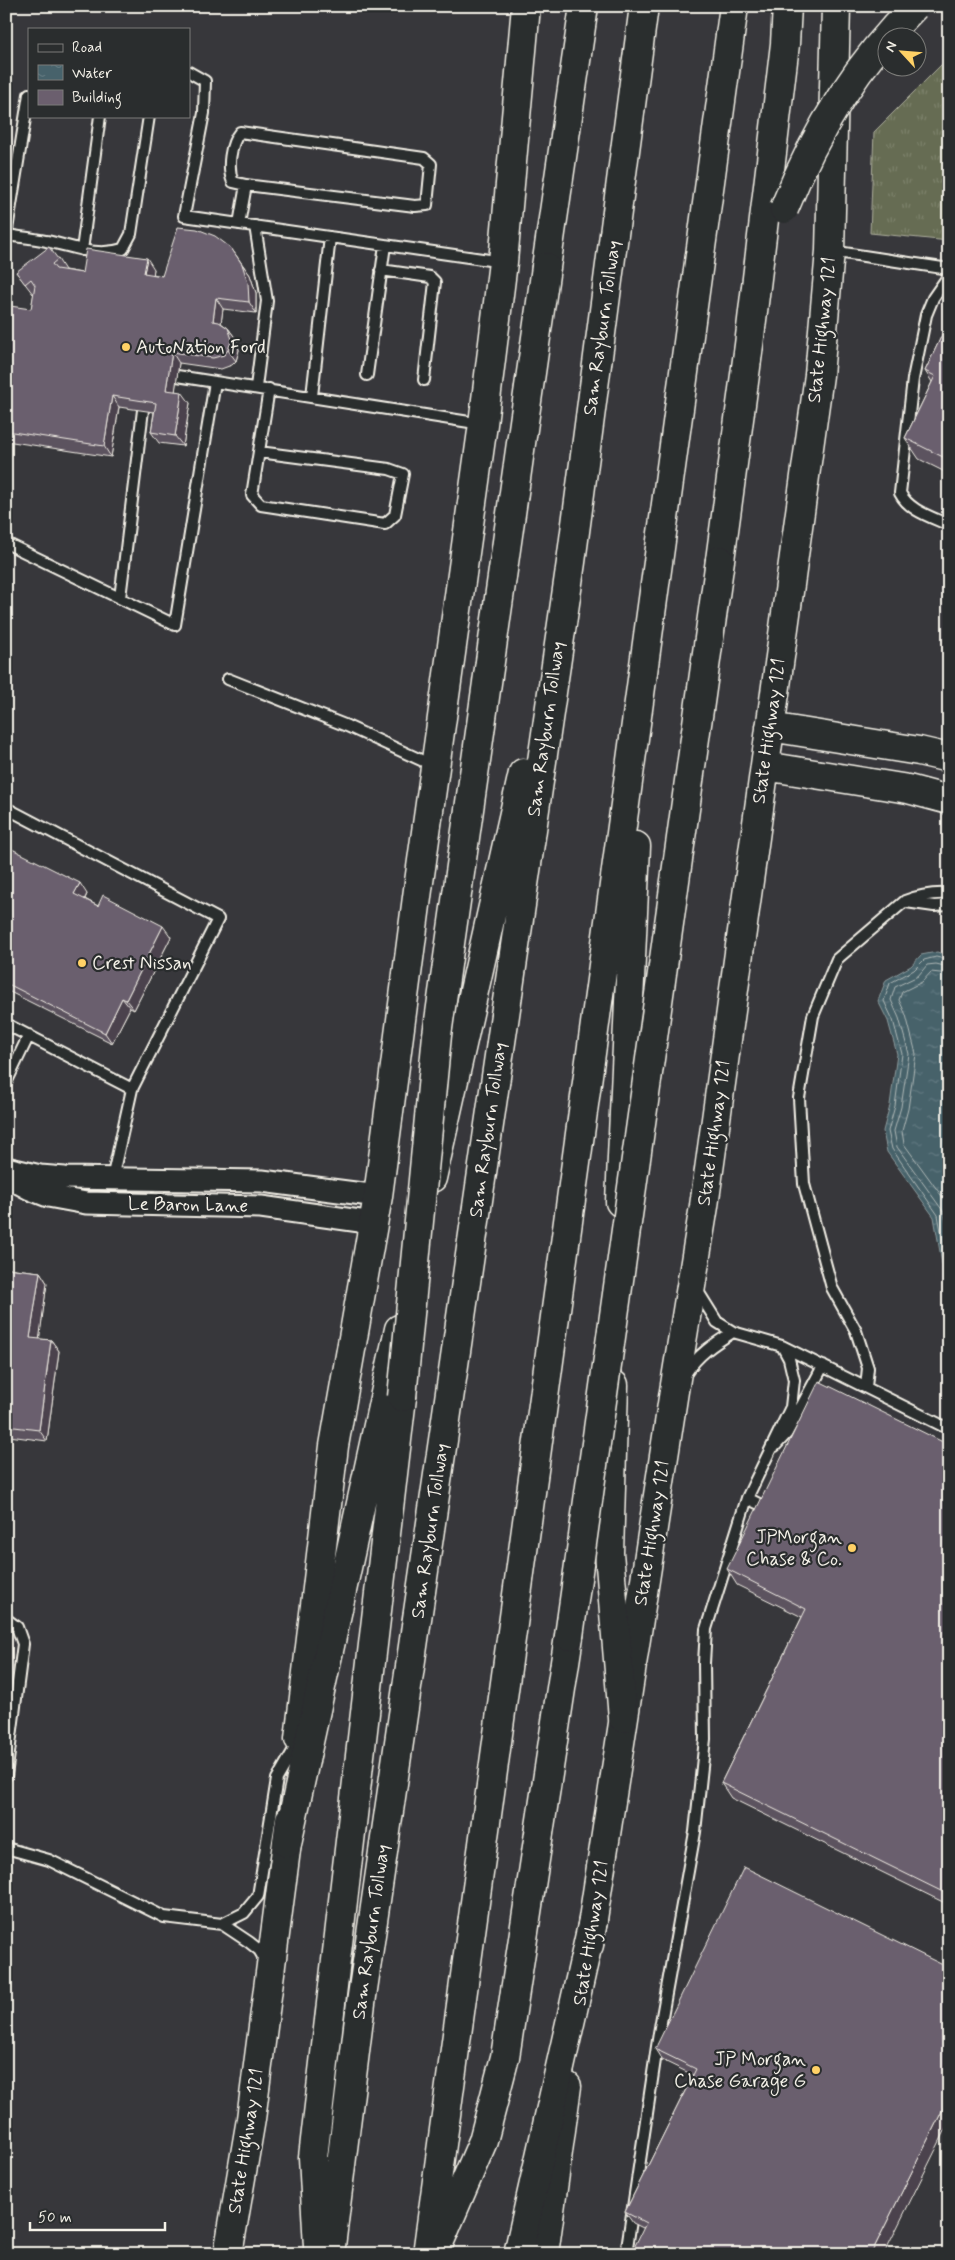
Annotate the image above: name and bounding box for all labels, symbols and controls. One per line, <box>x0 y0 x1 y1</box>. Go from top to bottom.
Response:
legend <box>28 28 190 118</box>
north arrow <box>878 28 928 78</box>
text: Road <box>72 38 102 58</box>
text: N <box>881 39 901 55</box>
text: Water <box>72 64 112 84</box>
text: Building <box>72 88 122 109</box>
street label: Sam Rayburn Tollway <box>577 239 628 417</box>
street label: State Highway 121 <box>802 256 845 405</box>
place label: AutoNation Ford <box>136 335 266 360</box>
marker: AutoNation Ford <box>120 341 132 353</box>
street label: Sam Rayburn Tollway <box>521 640 572 818</box>
street label: State Highway 121 <box>746 657 795 806</box>
place label: Crest Nissan <box>92 951 191 976</box>
marker: Crest Nissan <box>76 957 88 969</box>
street label: Sam Rayburn Tollway <box>463 1041 514 1219</box>
street label: State Highway 121 <box>691 1059 740 1208</box>
street label: Le Baron Lane <box>128 1191 248 1219</box>
street label: Sam Rayburn Tollway <box>405 1442 456 1620</box>
street label: State Highway 121 <box>628 1459 679 1608</box>
place label: JPMorgan Chase & Co. <box>746 1525 842 1572</box>
marker: JPMorgan Chase & Co. <box>846 1542 858 1554</box>
street label: Sam Rayburn Tollway <box>346 1843 397 2021</box>
street label: State Highway 121 <box>567 1859 618 2008</box>
place label: JP Morgan Chase Garage G <box>674 2047 806 2096</box>
marker: JP Morgan Chase Garage G <box>810 2064 822 2076</box>
street label: State Highway 121 <box>222 2067 273 2216</box>
scale bar <box>30 2200 165 2232</box>
text: 50 m <box>38 2208 72 2228</box>

